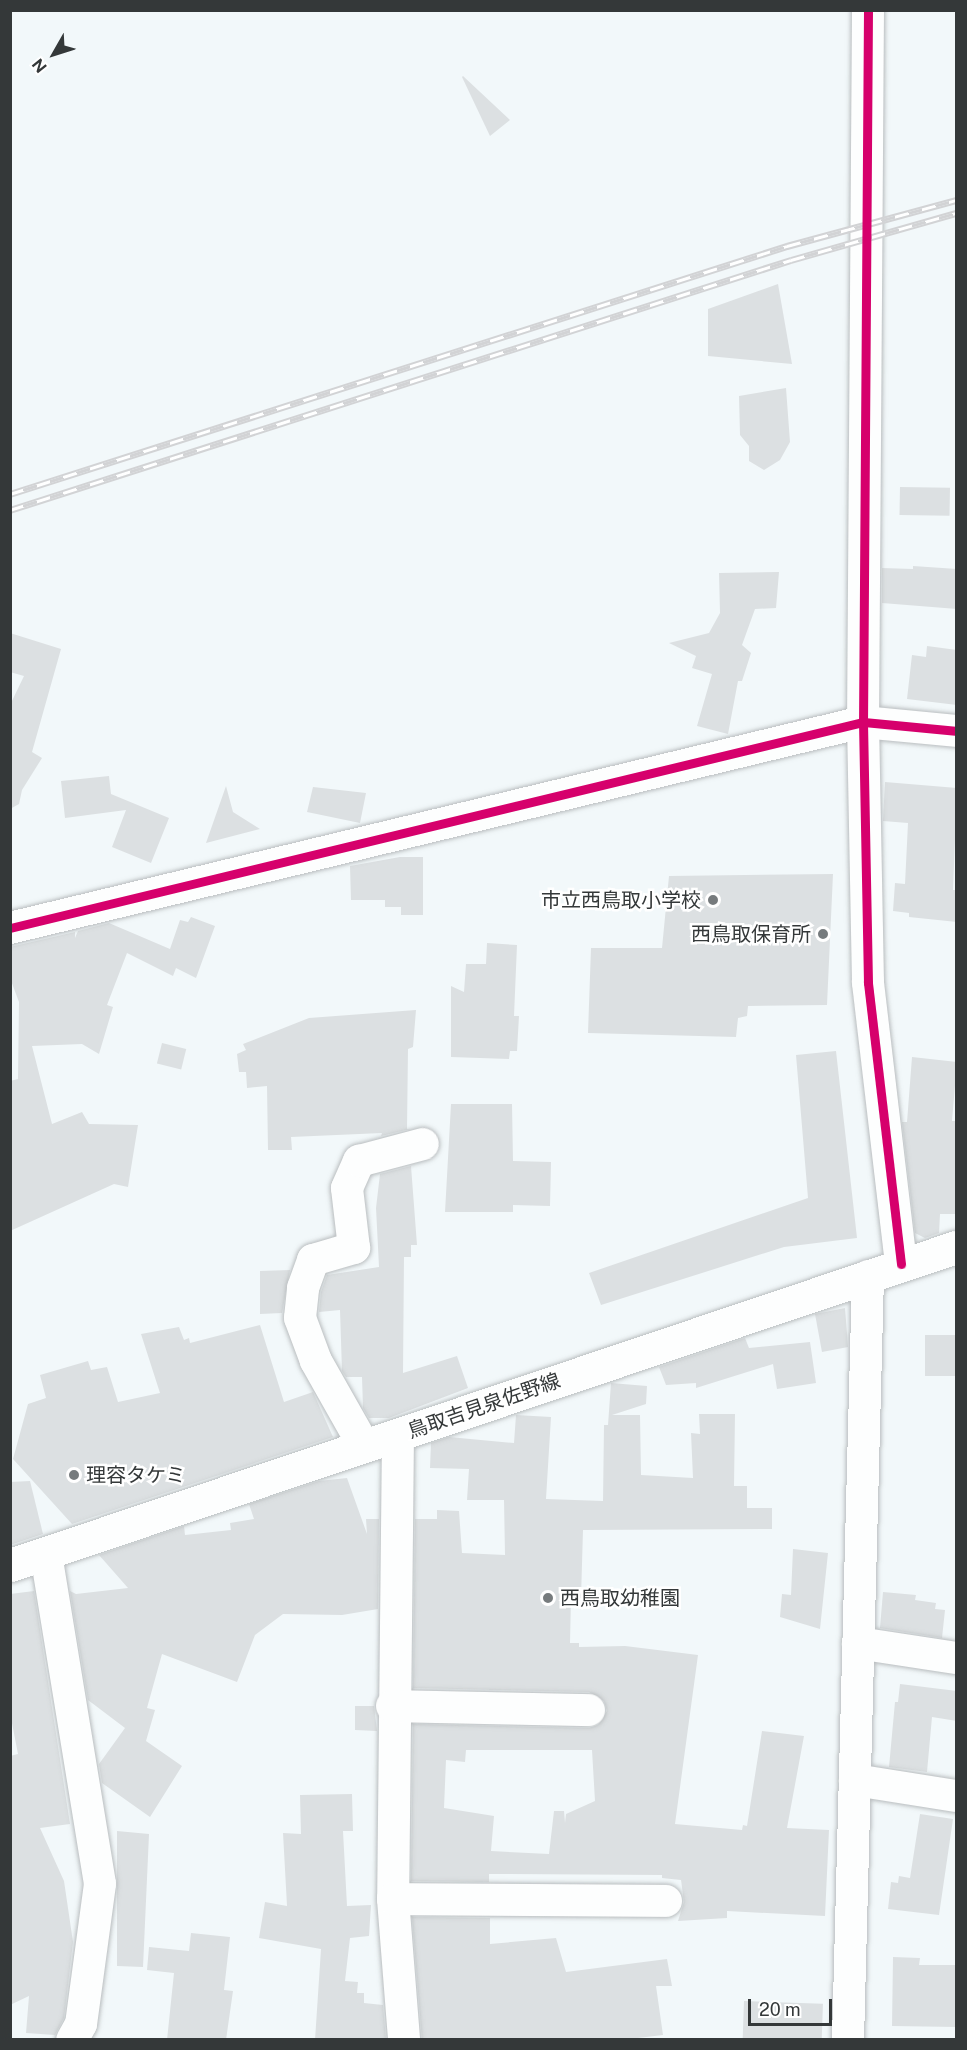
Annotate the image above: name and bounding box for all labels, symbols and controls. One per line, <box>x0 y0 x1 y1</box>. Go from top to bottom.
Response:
north arrow <box>24 24 84 84</box>
text: N <box>28 55 51 76</box>
place label: 市立西鳥取小学校 <box>541 888 701 912</box>
marker: 市立西鳥取小学校 <box>706 893 720 907</box>
place label: 西鳥取保育所 <box>691 922 811 946</box>
marker: 西鳥取保育所 <box>816 927 830 941</box>
street label: 鳥取吉見泉佐野線 <box>404 1369 564 1443</box>
place label: 理容タケミ <box>86 1463 186 1487</box>
marker: 理容タケミ <box>67 1468 81 1482</box>
place label: 西鳥取幼稚園 <box>560 1586 680 1610</box>
marker: 西鳥取幼稚園 <box>541 1591 555 1605</box>
scale bar <box>751 1987 835 2025</box>
text: 20 m <box>759 1999 801 2020</box>

